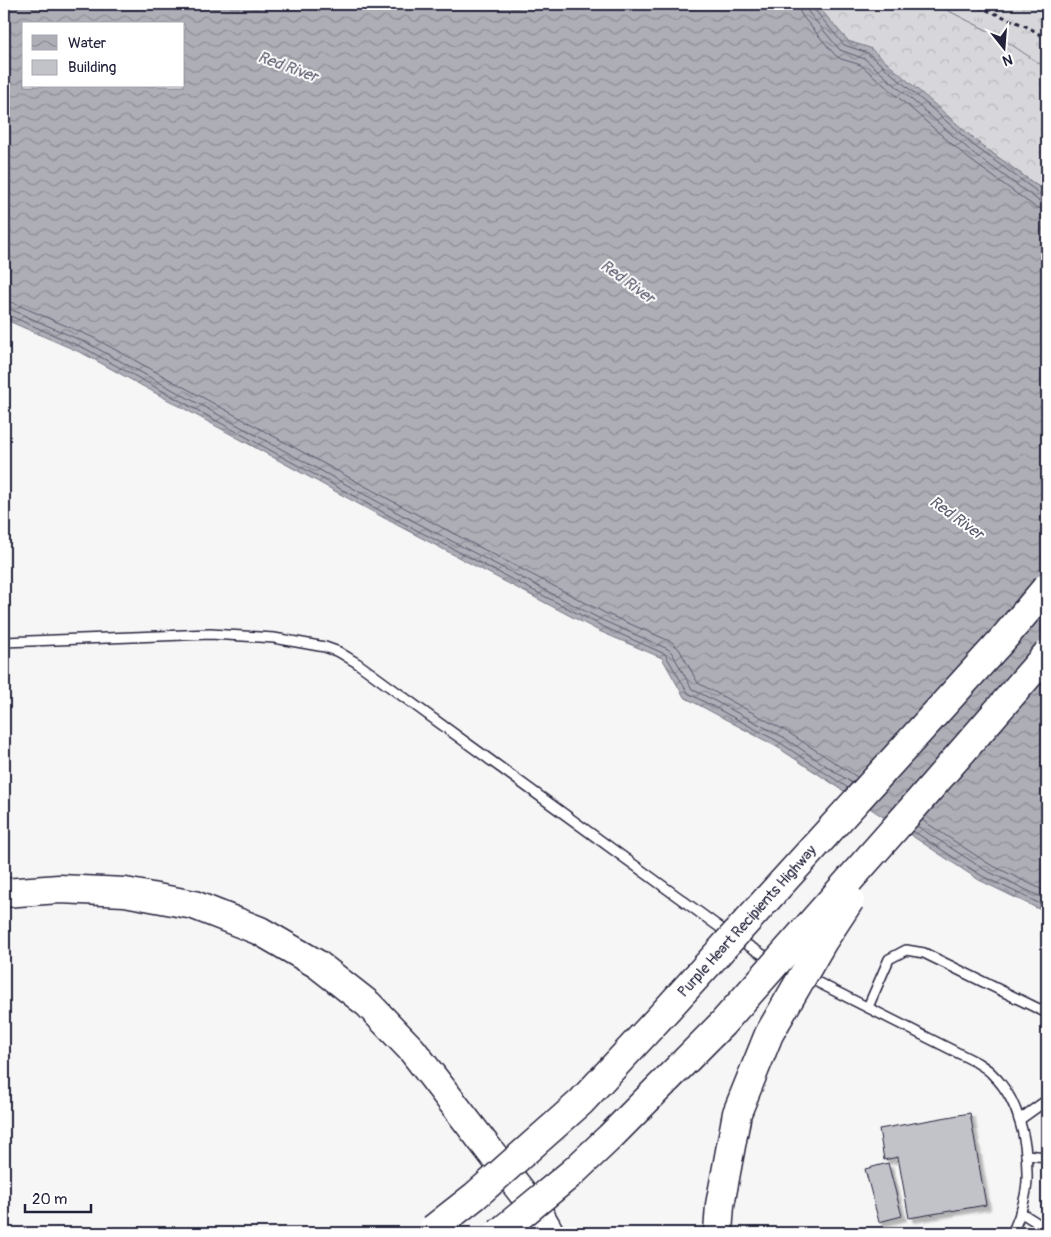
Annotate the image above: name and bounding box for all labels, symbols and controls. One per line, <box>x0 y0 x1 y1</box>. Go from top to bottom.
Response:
legend <box>22 22 185 88</box>
north arrow <box>978 22 1028 72</box>
text: Water <box>68 34 107 53</box>
water label: Red River <box>255 47 322 88</box>
text: N <box>1001 50 1015 69</box>
text: Building <box>68 58 116 77</box>
water label: Red River <box>597 256 660 309</box>
water label: Red River <box>926 492 989 545</box>
street label: Purple Heart Recipients Highway <box>674 841 821 1001</box>
scale bar <box>25 1182 91 1214</box>
text: 20 m <box>32 1190 67 1209</box>

